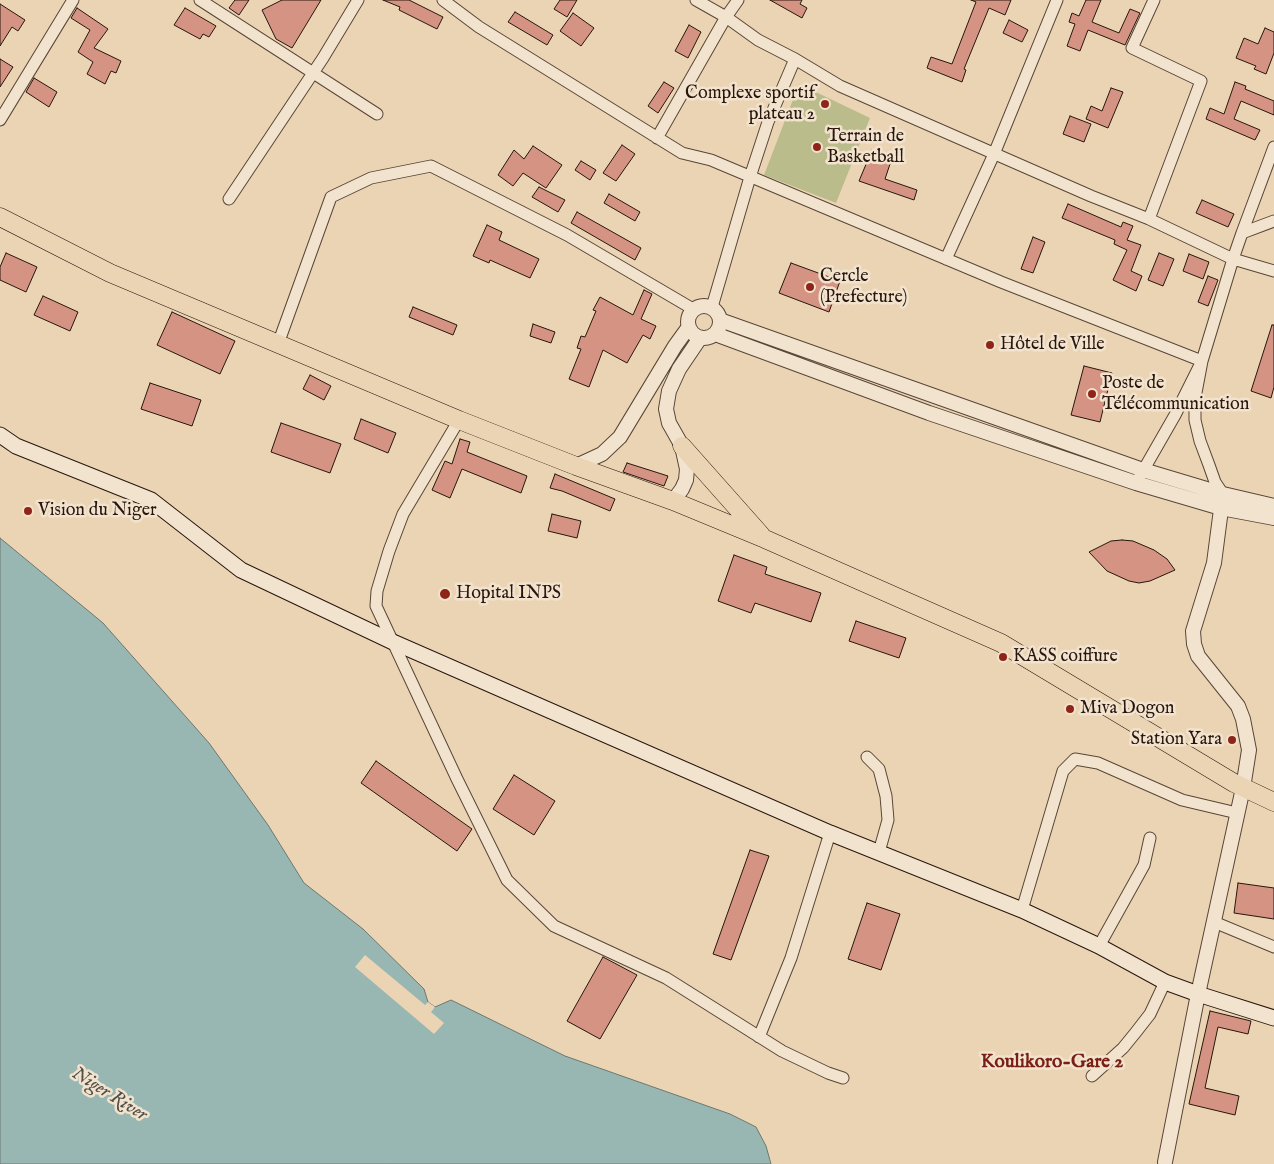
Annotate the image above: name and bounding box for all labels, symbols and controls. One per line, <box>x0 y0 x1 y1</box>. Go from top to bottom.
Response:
place label: Complexe sportif plateau 2 <box>685 83 815 126</box>
marker: Complexe sportif plateau 2 <box>819 98 831 110</box>
place label: Terrain de Basketball <box>827 126 904 168</box>
marker: Terrain de Basketball <box>811 141 823 153</box>
place label: Cercle (Prefecture) <box>820 266 907 308</box>
marker: Cercle (Prefecture) <box>804 281 816 293</box>
place label: Hôtel de Ville <box>1000 334 1105 356</box>
marker: Hôtel de Ville <box>984 339 996 351</box>
place label: Poste de Télécommunication <box>1102 373 1249 416</box>
marker: Poste de Télécommunication <box>1086 388 1098 400</box>
place label: Vision du Niger <box>38 500 157 522</box>
marker: Vision du Niger <box>22 505 34 517</box>
place label: Hopital INPS <box>456 583 561 605</box>
marker: Hopital INPS <box>438 587 452 601</box>
place label: KASS coiffure <box>1013 646 1118 668</box>
marker: KASS coiffure <box>997 651 1009 663</box>
place label: Miva Dogon <box>1080 698 1174 720</box>
marker: Miva Dogon <box>1064 703 1076 715</box>
place label: Station Yara <box>1131 729 1222 751</box>
marker: Station Yara <box>1226 734 1238 746</box>
district label: Koulikoro-Gare 2 <box>981 1052 1123 1074</box>
water label: Niger River <box>67 1063 151 1127</box>

